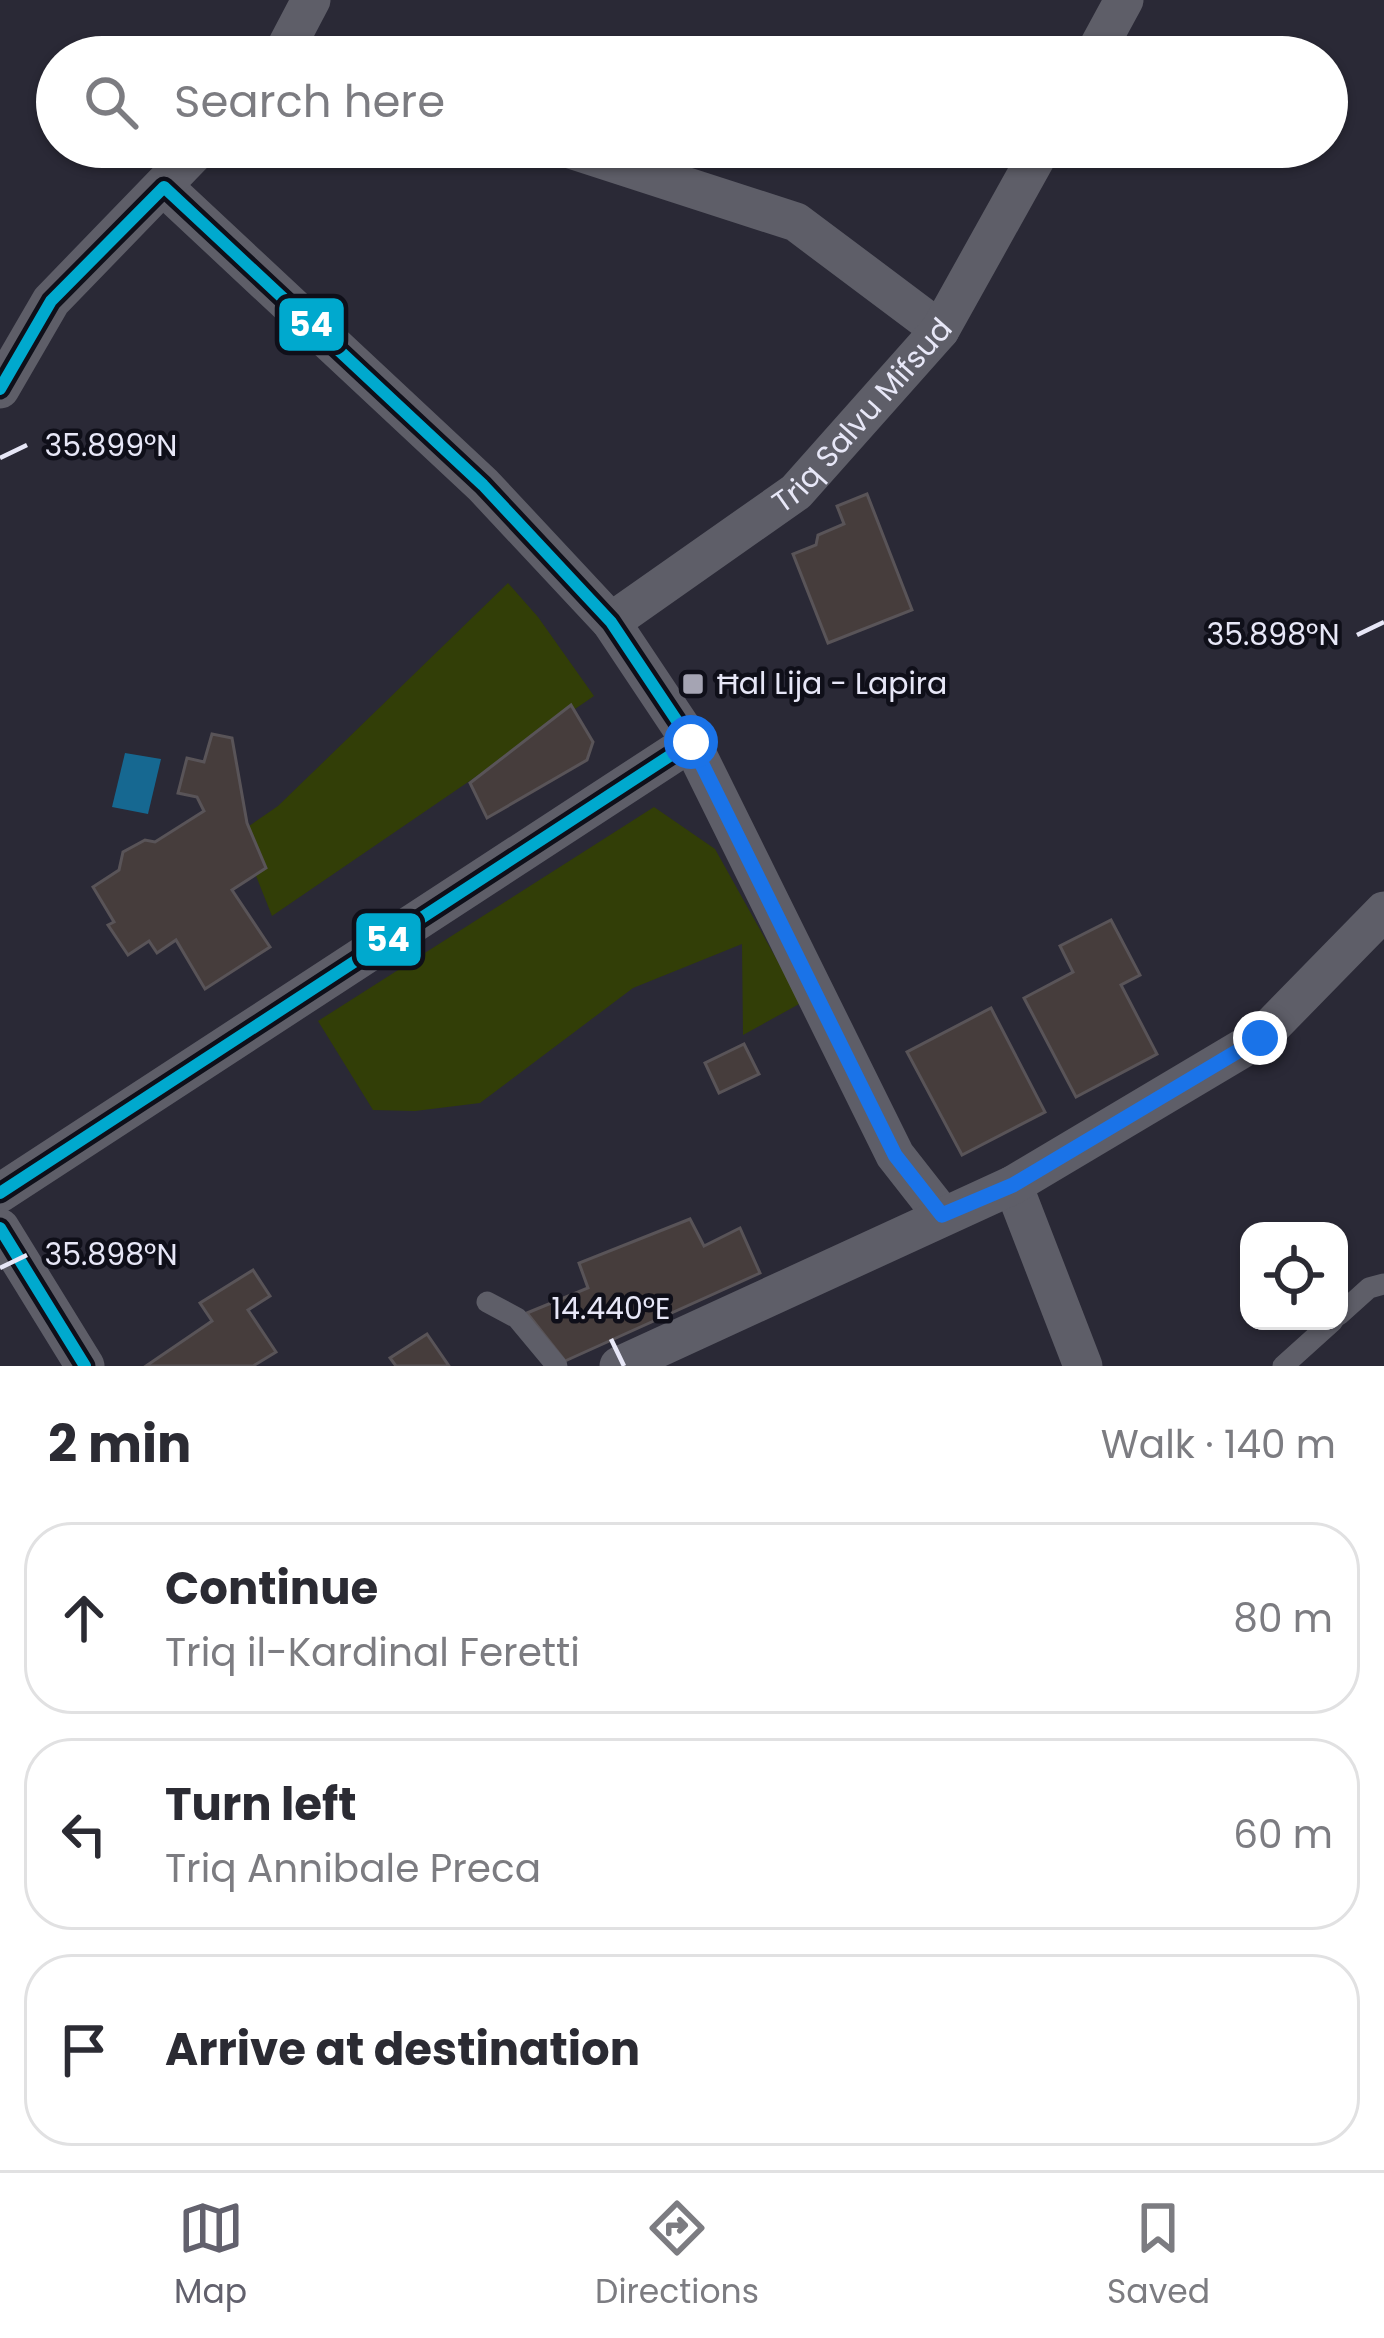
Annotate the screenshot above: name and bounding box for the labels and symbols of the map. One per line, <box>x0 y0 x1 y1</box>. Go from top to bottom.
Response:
line badge: 54 <box>277 296 346 353</box>
text: 54 <box>289 301 333 348</box>
street label: Triq Salvu Mifsud <box>763 308 962 523</box>
text: 35.899°N <box>45 424 177 467</box>
text: 35.898°N <box>1207 613 1339 656</box>
place label: Ħal Lija - Lapira <box>717 662 947 705</box>
marker: Ħal Lija - Lapira <box>680 671 706 697</box>
route start <box>664 715 718 769</box>
line badge: 54 <box>354 911 423 968</box>
text: 54 <box>366 916 410 963</box>
route end <box>1233 1011 1287 1065</box>
text: 35.898°N <box>45 1233 177 1276</box>
text: 14.440°E <box>551 1287 671 1330</box>

